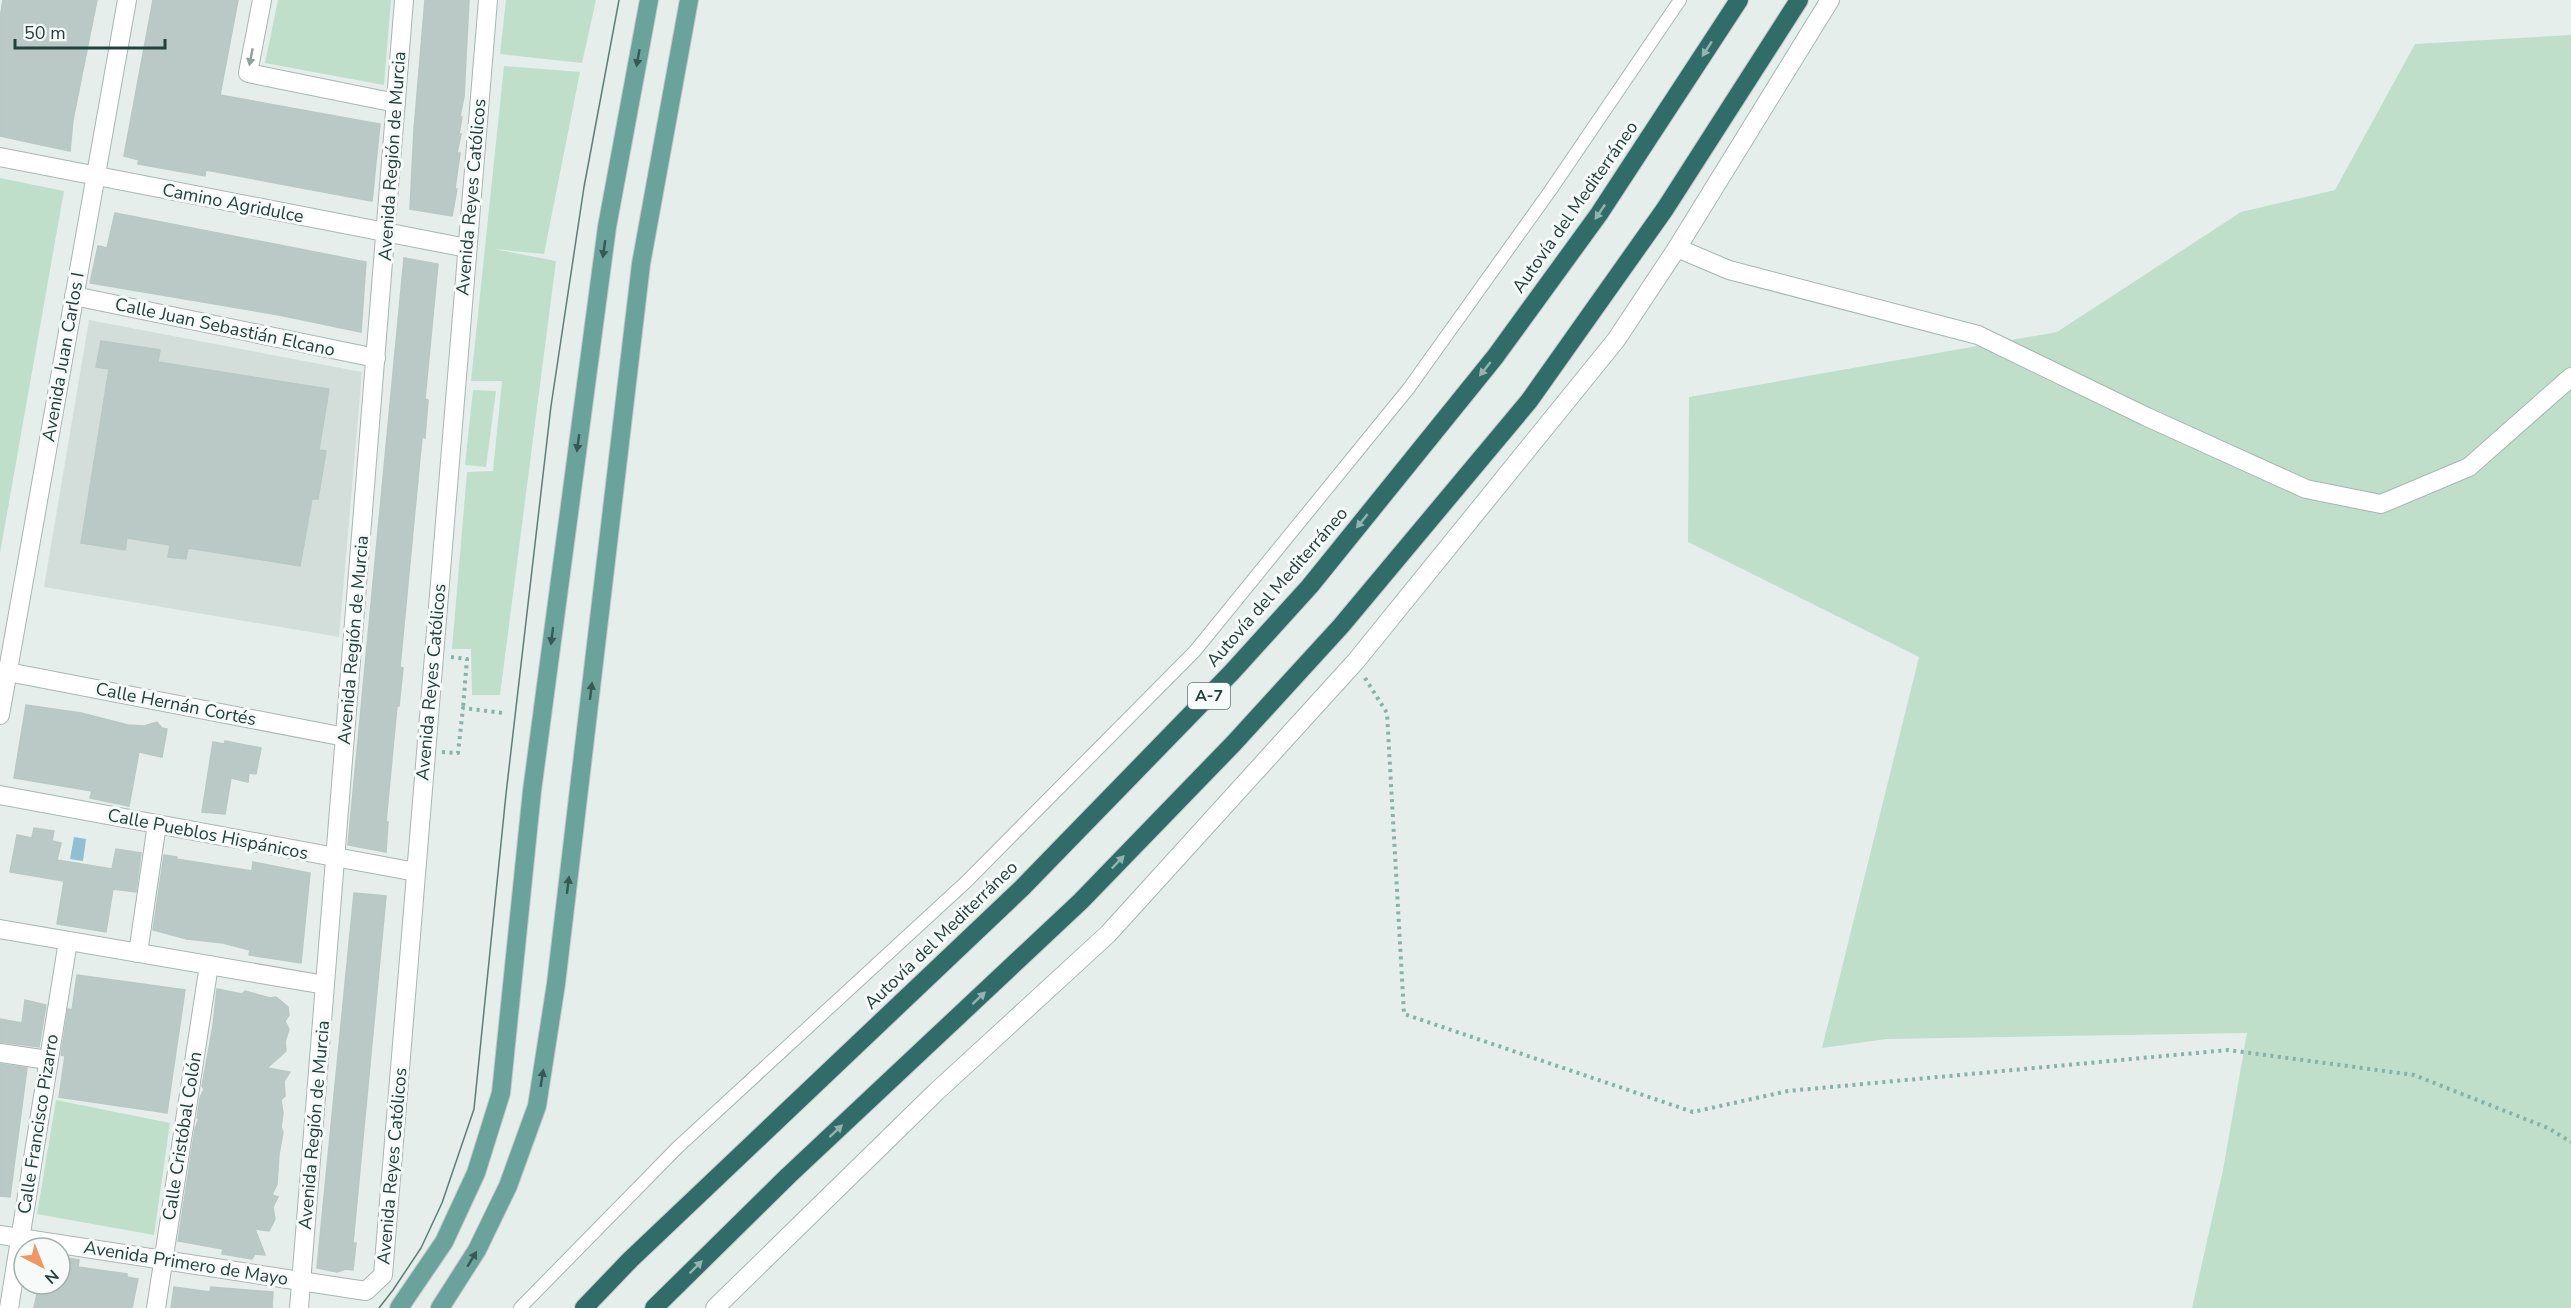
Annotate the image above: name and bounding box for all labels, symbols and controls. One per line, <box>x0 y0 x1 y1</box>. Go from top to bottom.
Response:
scale bar <box>15 12 165 50</box>
text: 50 m <box>24 21 66 45</box>
one-way arrow <box>1702 41 1713 57</box>
one-way arrow <box>246 48 255 67</box>
one-way arrow <box>633 48 642 67</box>
street label: Avenida Región de Murcia <box>373 50 411 262</box>
street label: Avenida Reyes Católicos <box>450 98 492 296</box>
street label: Autovía del Mediterráneo <box>1507 116 1643 298</box>
street label: Camino Agridulce <box>160 178 306 228</box>
one-way arrow <box>1595 204 1606 220</box>
one-way arrow <box>600 240 609 259</box>
street label: Avenida Juan Carlos I <box>36 270 90 444</box>
street label: Calle Juan Sebastián Elcano <box>113 292 337 362</box>
one-way arrow <box>1478 361 1491 377</box>
one-way arrow <box>573 433 583 452</box>
street label: Autovía del Mediterráneo <box>1201 502 1353 672</box>
one-way arrow <box>1356 513 1369 529</box>
street label: Avenida Región de Murcia <box>332 534 374 746</box>
street label: Avenida Reyes Católicos <box>410 583 452 781</box>
one-way arrow <box>548 627 557 646</box>
street label: Calle Hernán Cortés <box>94 677 258 731</box>
one-way arrow <box>586 682 596 701</box>
road number: A-7 <box>1188 683 1230 709</box>
street label: Calle Pueblos Hispánicos <box>106 803 310 865</box>
street label: Autovía del Mediterráneo <box>859 855 1023 1015</box>
one-way arrow <box>1111 856 1125 870</box>
one-way arrow <box>563 875 573 894</box>
one-way arrow <box>971 991 986 1005</box>
street label: Avenida Región de Murcia <box>293 1019 335 1231</box>
street label: Calle Francisco Pizarro <box>12 1032 64 1216</box>
street label: Calle Cristóbal Colón <box>157 1050 207 1222</box>
street label: Avenida Reyes Católicos <box>371 1067 413 1265</box>
one-way arrow <box>537 1069 546 1088</box>
one-way arrow <box>829 1125 843 1139</box>
street label: Avenida Primero de Mayo <box>82 1235 290 1291</box>
north arrow <box>12 1236 72 1296</box>
one-way arrow <box>467 1250 477 1267</box>
one-way arrow <box>688 1260 702 1274</box>
text: N <box>40 1264 63 1289</box>

